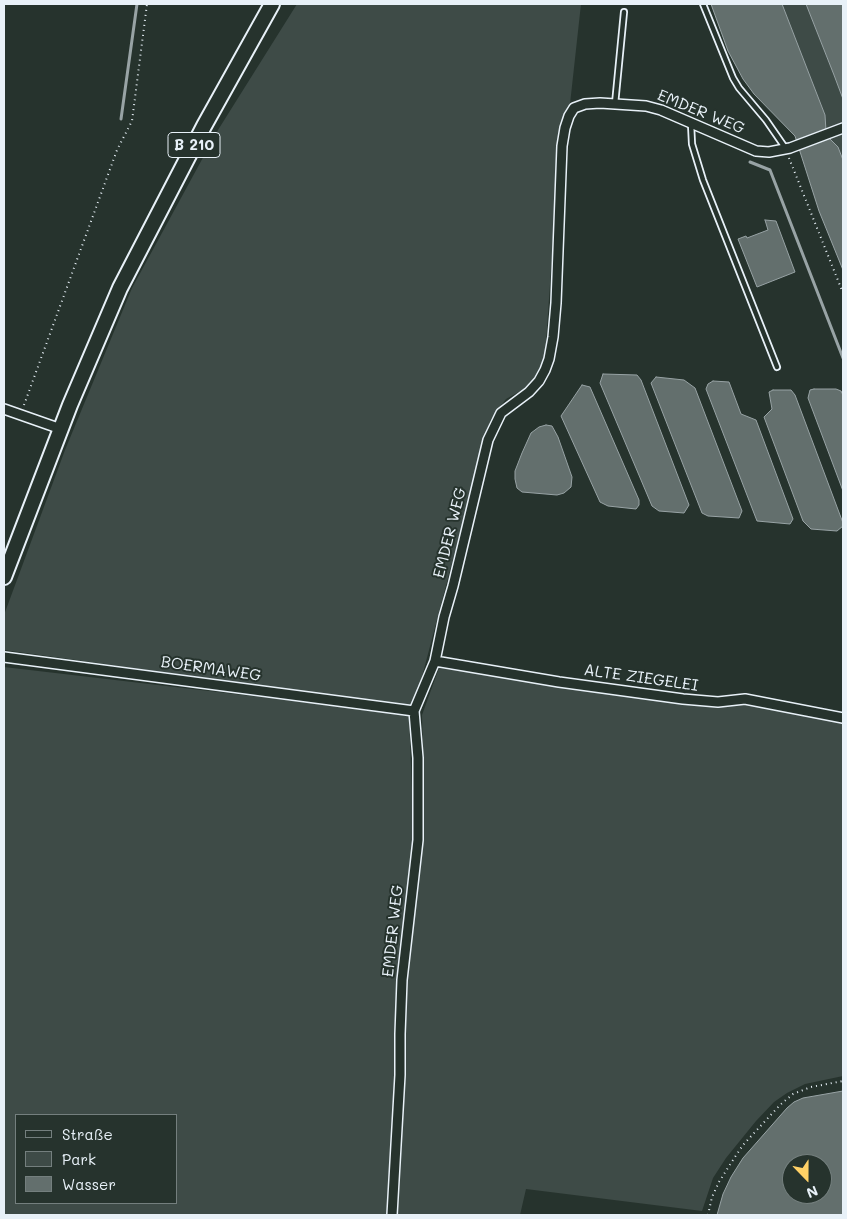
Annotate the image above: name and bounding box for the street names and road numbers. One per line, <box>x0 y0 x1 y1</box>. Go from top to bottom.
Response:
street label: EMDER WEG <box>655 86 747 138</box>
road number: B 210 <box>168 132 220 158</box>
street label: EMDER WEG <box>429 486 471 580</box>
street label: BOERMAWEG <box>160 652 262 686</box>
street label: ALTE ZIEGELEI <box>583 660 699 696</box>
street label: EMDER WEG <box>379 884 407 978</box>

